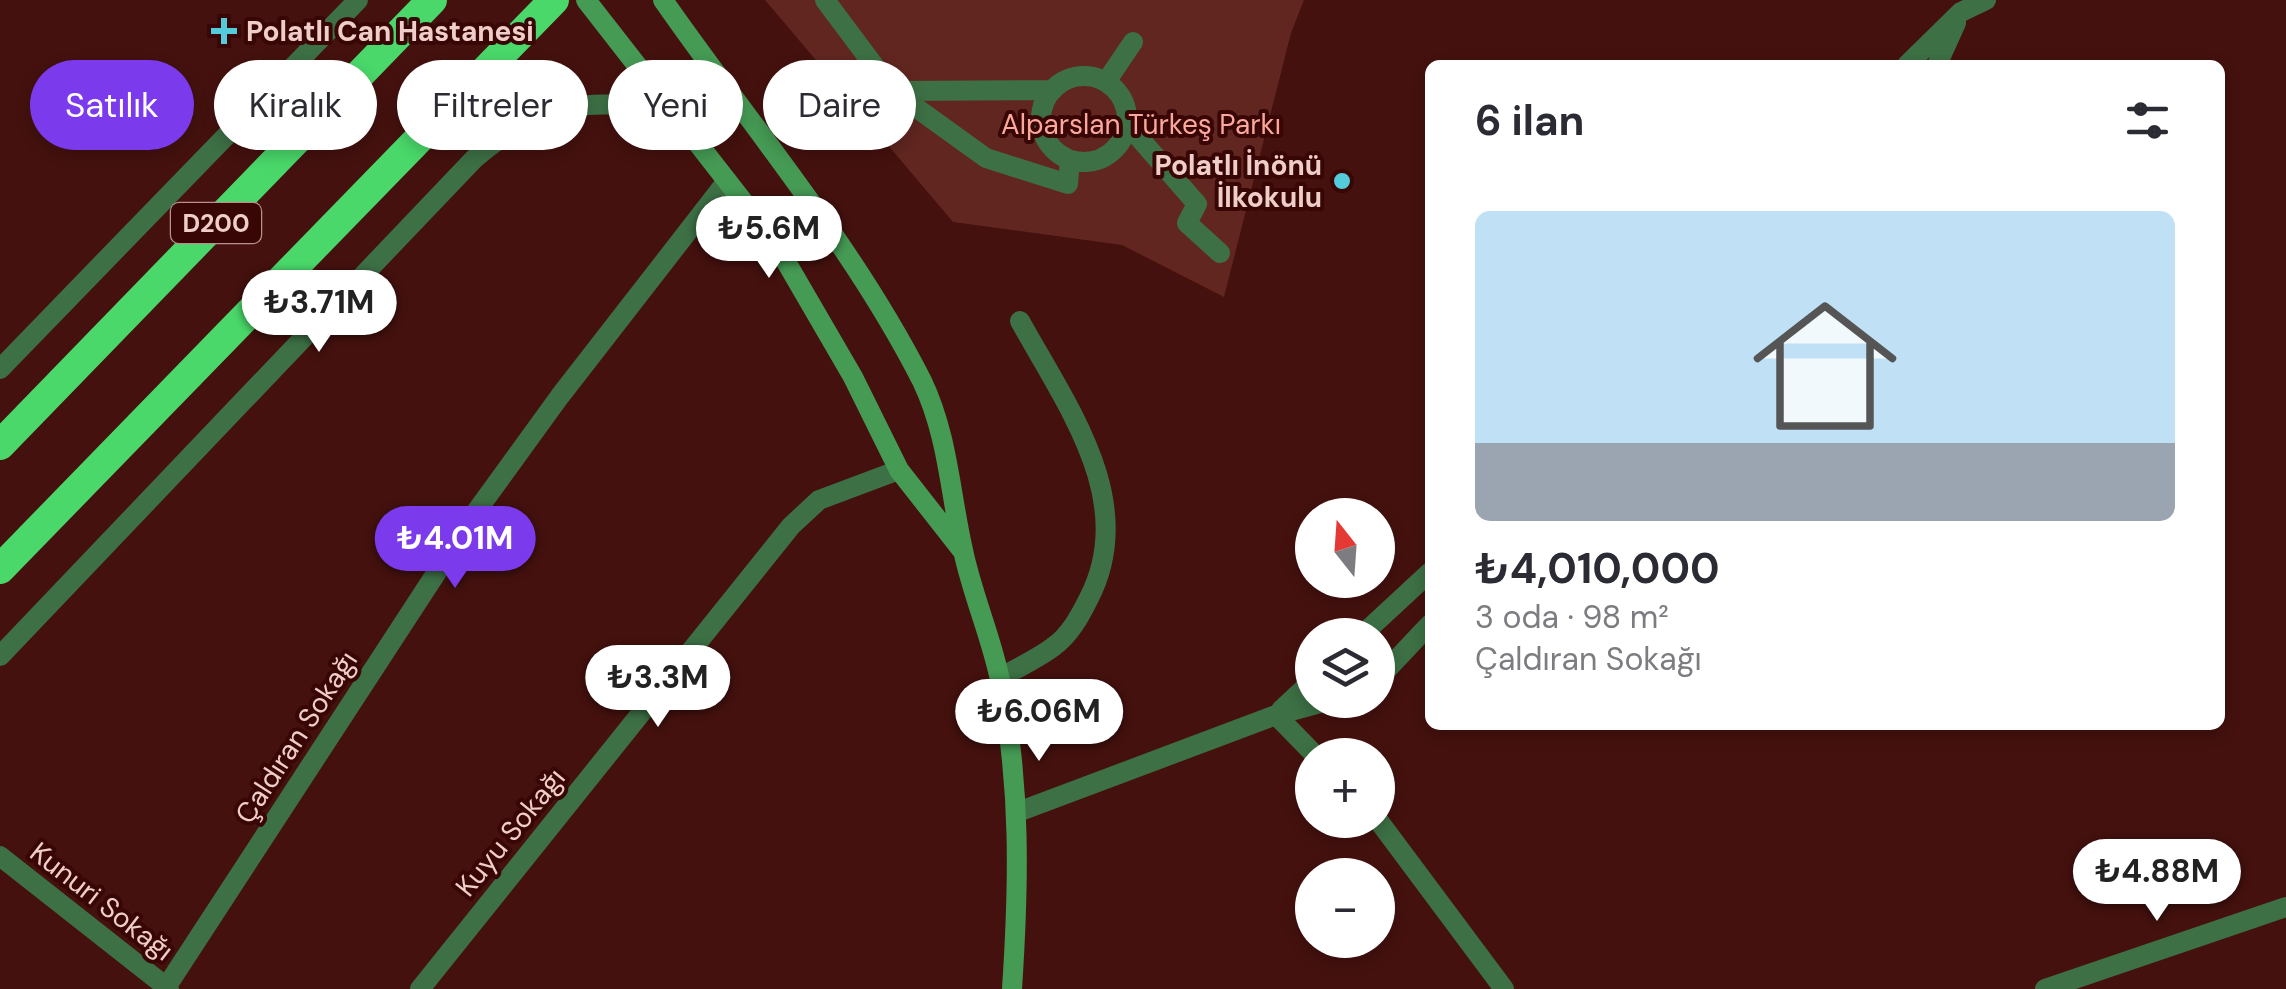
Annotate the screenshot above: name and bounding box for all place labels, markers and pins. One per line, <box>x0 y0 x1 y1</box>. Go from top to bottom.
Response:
place label: Polatlı Can Hastanesi <box>246 13 534 50</box>
marker: Polatlı Can Hastanesi <box>211 18 237 44</box>
place label: Polatlı İnönü İlkokulu <box>1155 147 1322 216</box>
marker: Polatlı İnönü İlkokulu <box>1331 170 1353 192</box>
pin: ₺5.6M <box>699 196 839 281</box>
pin: ₺3.71M <box>238 270 400 355</box>
pin: ₺4.01M <box>374 506 536 591</box>
pin: ₺3.3M <box>588 645 728 730</box>
pin: ₺6.06M <box>958 679 1120 764</box>
pin: ₺4.88M <box>2076 839 2238 924</box>

